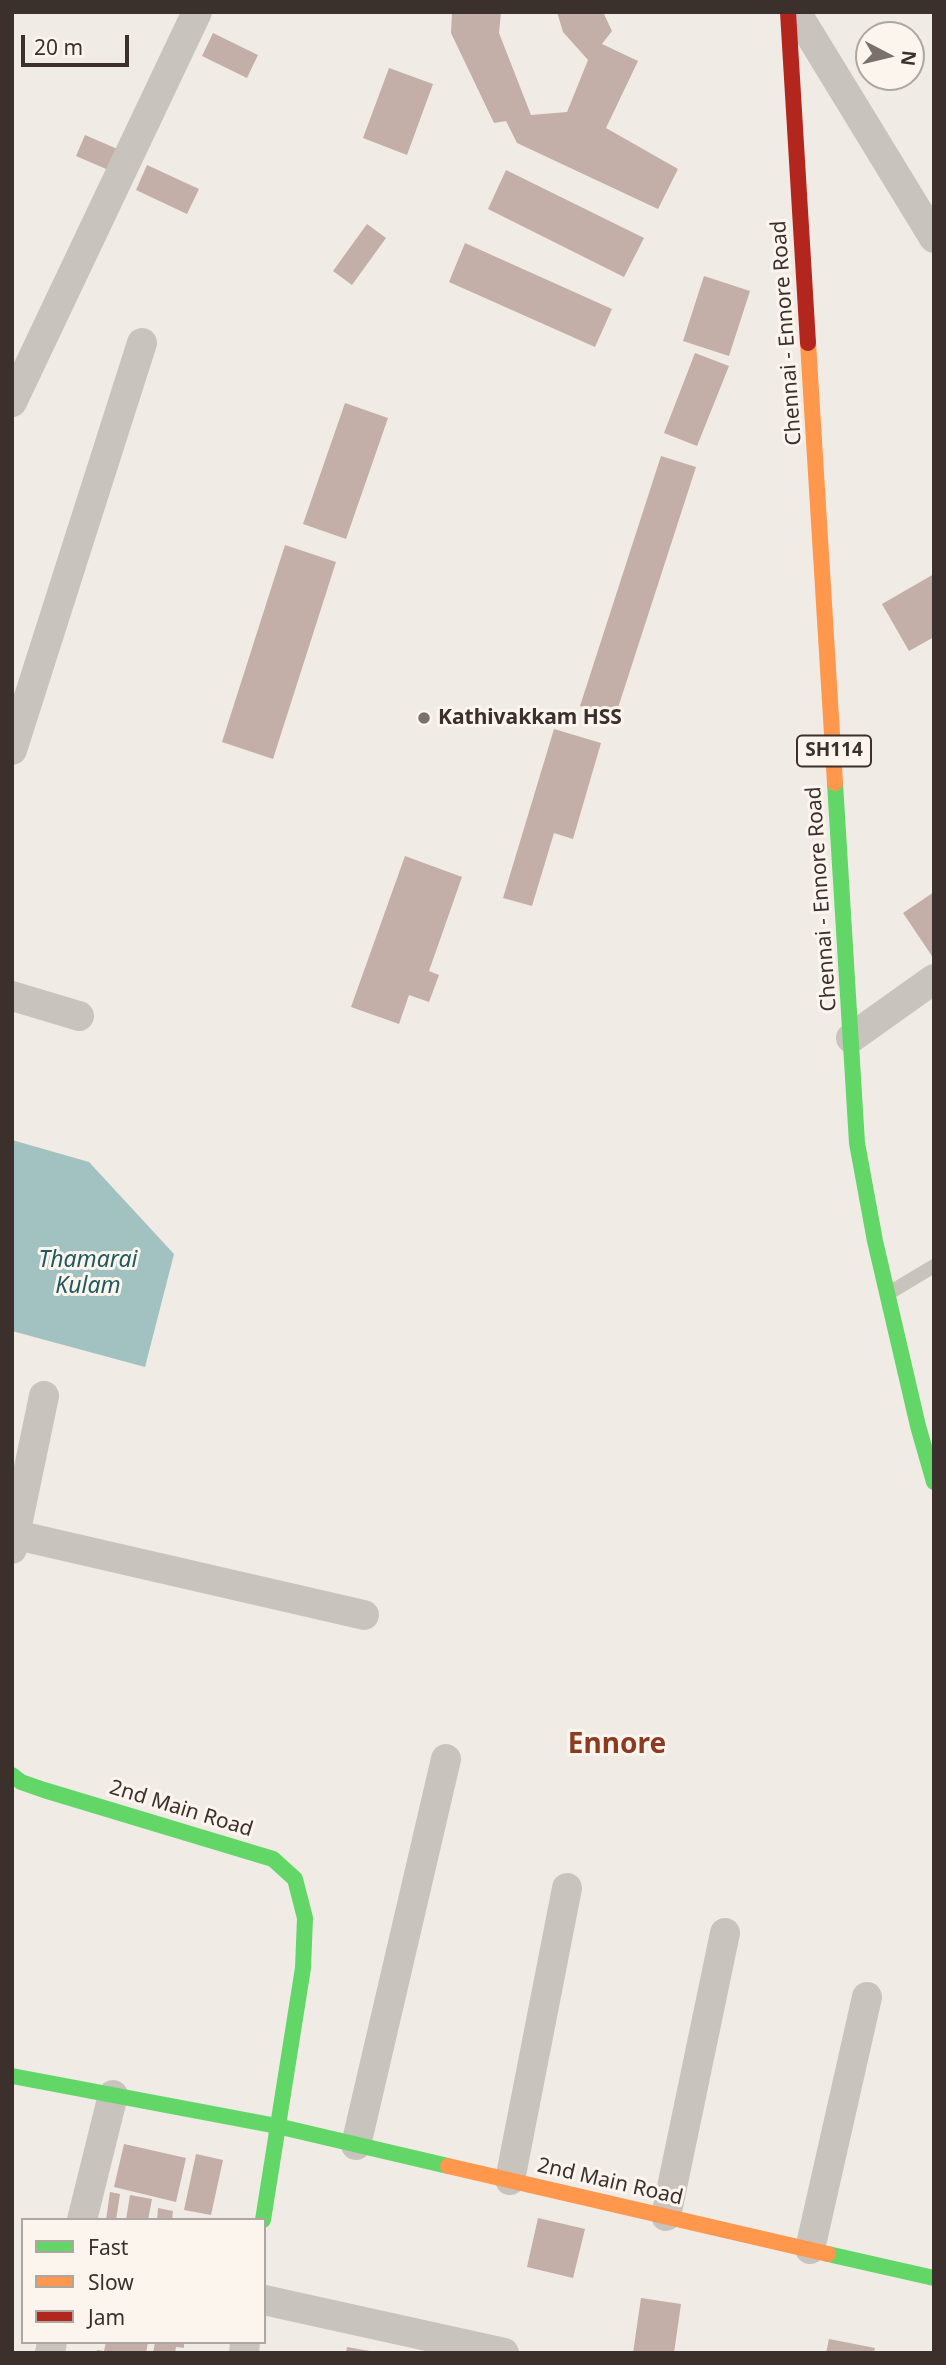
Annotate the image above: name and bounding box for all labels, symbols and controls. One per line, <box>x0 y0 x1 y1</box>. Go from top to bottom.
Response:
scale bar <box>24 21 133 65</box>
north arrow <box>855 21 925 91</box>
text: 20 m <box>34 33 83 61</box>
text: N <box>895 49 923 68</box>
street label: Chennai - Ennore Road <box>767 220 807 446</box>
place label: Kathivakkam HSS <box>438 705 622 731</box>
marker: Kathivakkam HSS <box>416 710 432 726</box>
road number: SH114 <box>797 736 871 766</box>
street label: Chennai - Ennore Road <box>802 786 842 1012</box>
water label: Thamarai Kulam <box>39 1246 137 1300</box>
district label: Ennore <box>568 1728 666 1762</box>
street label: 2nd Main Road <box>106 1775 256 1843</box>
street label: 2nd Main Road <box>535 2153 685 2211</box>
legend <box>21 2218 266 2344</box>
text: Fast <box>88 2233 128 2261</box>
text: Slow <box>88 2268 134 2296</box>
text: Jam <box>88 2303 125 2331</box>

